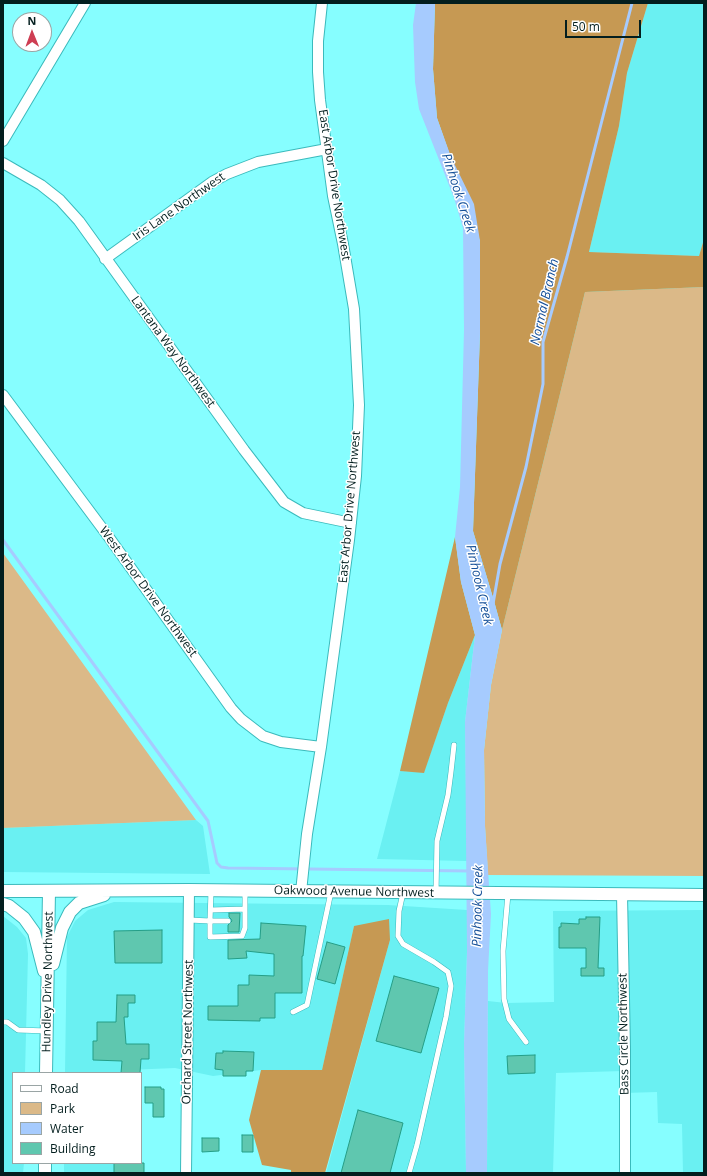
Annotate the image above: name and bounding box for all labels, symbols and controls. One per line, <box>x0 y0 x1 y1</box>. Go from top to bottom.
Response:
north arrow <box>12 12 52 52</box>
scale bar <box>567 12 643 38</box>
text: N <box>27 13 36 28</box>
text: 50 m <box>572 18 600 35</box>
street label: East Arbor Drive Northwest <box>315 108 353 262</box>
water label: Pinhook Creek <box>438 152 478 234</box>
street label: Iris Lane Northwest <box>130 170 228 244</box>
water label: Normal Branch <box>527 257 563 347</box>
street label: Lantana Way Northwest <box>128 294 218 410</box>
street label: East Arbor Drive Northwest <box>336 430 364 584</box>
street label: West Arbor Drive Northwest <box>96 524 200 660</box>
water label: Pinhook Creek <box>462 543 496 627</box>
water label: Pinhook Creek <box>469 865 487 947</box>
street label: Oakwood Avenue Northwest <box>274 883 434 901</box>
street label: Hundley Drive Northwest <box>40 911 56 1053</box>
street label: Orchard Street Northwest <box>180 959 196 1105</box>
street label: Bass Circle Northwest <box>616 973 632 1095</box>
legend <box>12 1072 142 1164</box>
text: Road <box>50 1080 79 1097</box>
text: Park <box>50 1100 75 1117</box>
text: Water <box>50 1120 84 1137</box>
text: Building <box>50 1140 95 1157</box>

